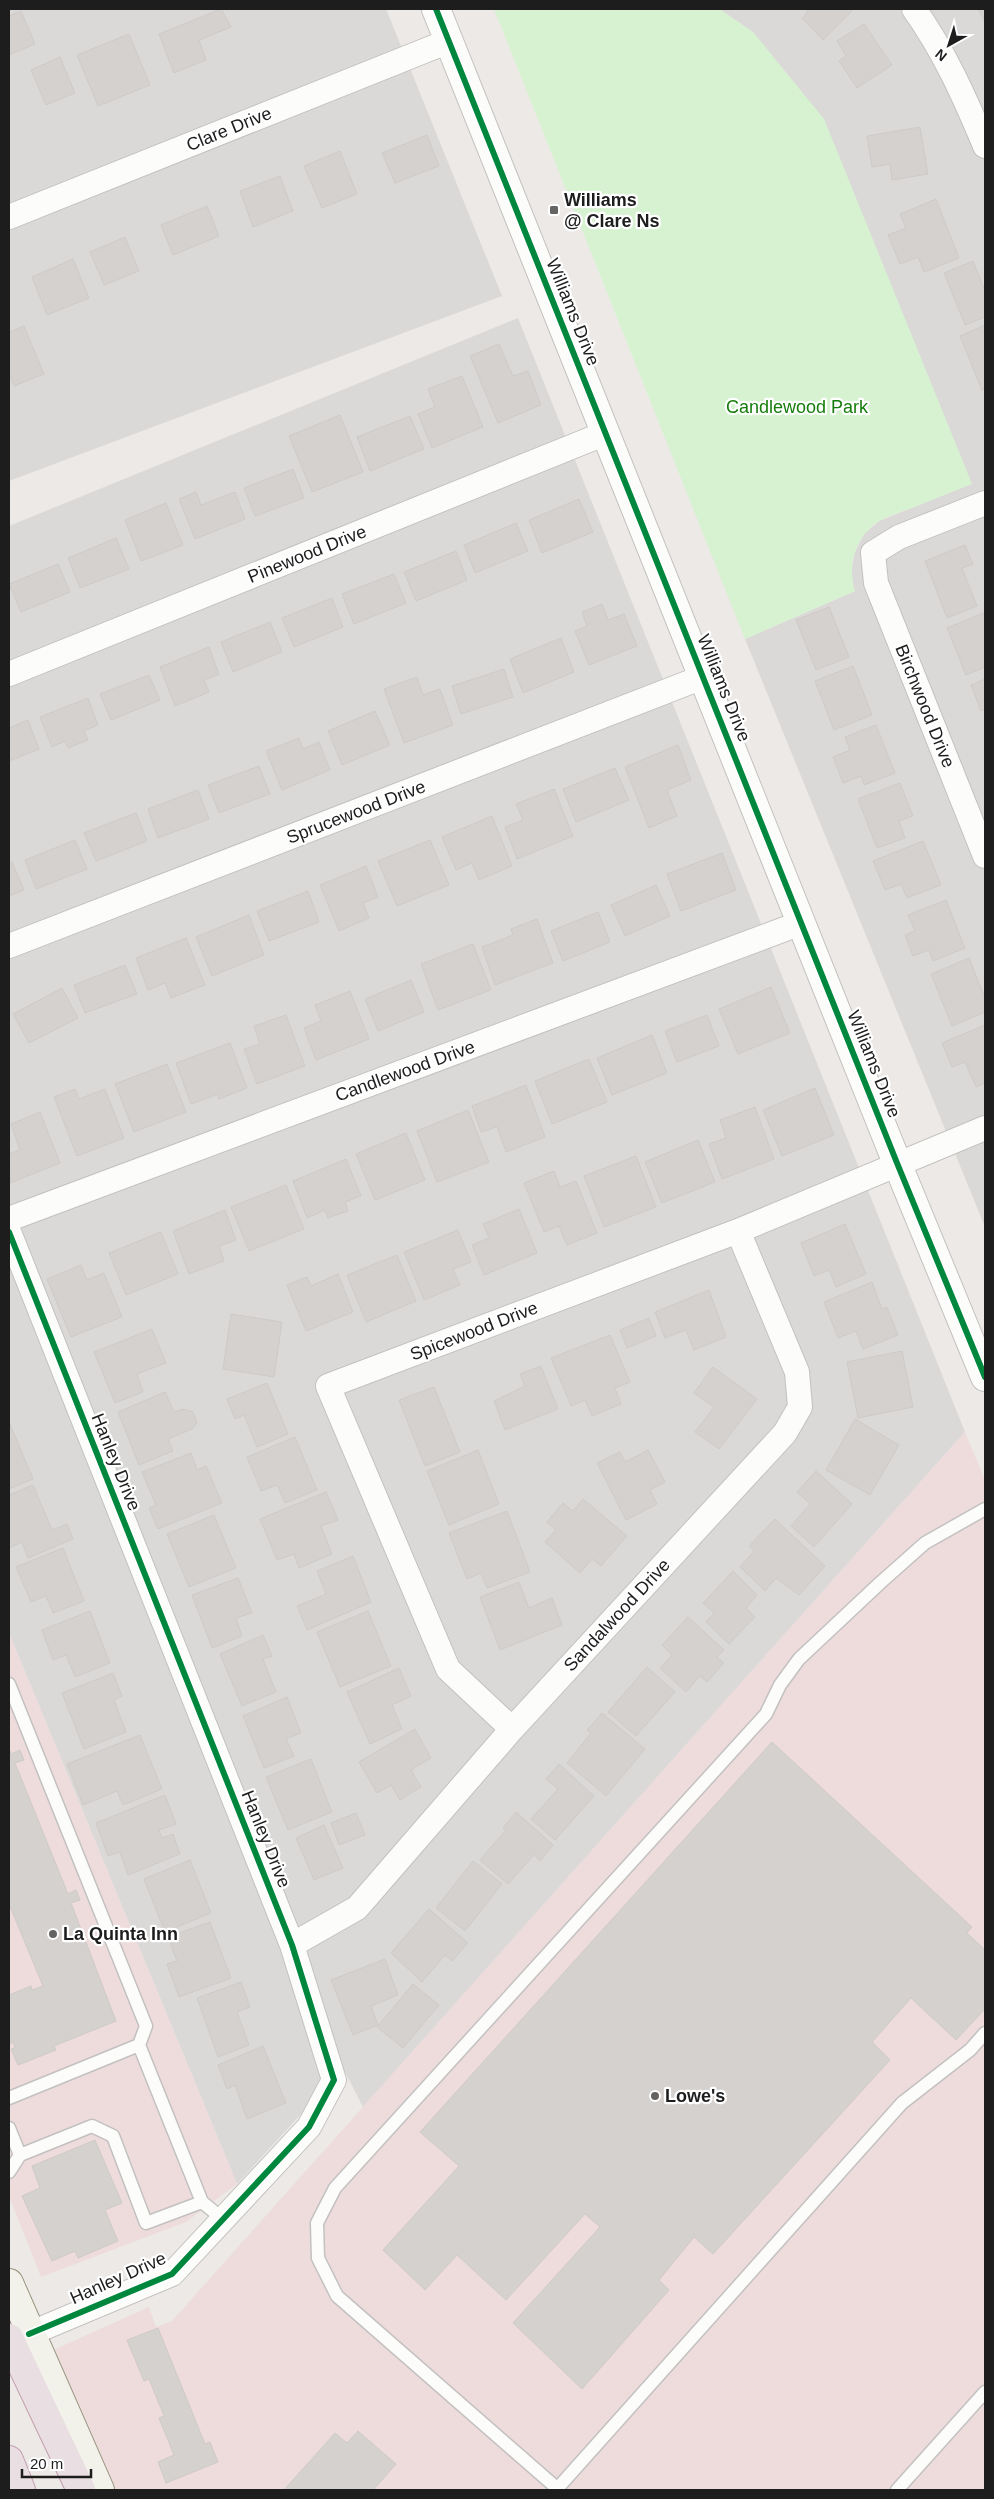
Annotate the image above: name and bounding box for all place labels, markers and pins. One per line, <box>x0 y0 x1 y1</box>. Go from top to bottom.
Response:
place label: Williams @ Clare Ns <box>564 190 660 231</box>
marker: Williams @ Clare Ns <box>548 204 560 216</box>
place label: La Quinta Inn <box>63 1924 178 1944</box>
marker: La Quinta Inn <box>47 1928 59 1940</box>
place label: Lowe's <box>665 2086 725 2106</box>
marker: Lowe's <box>649 2090 661 2102</box>

